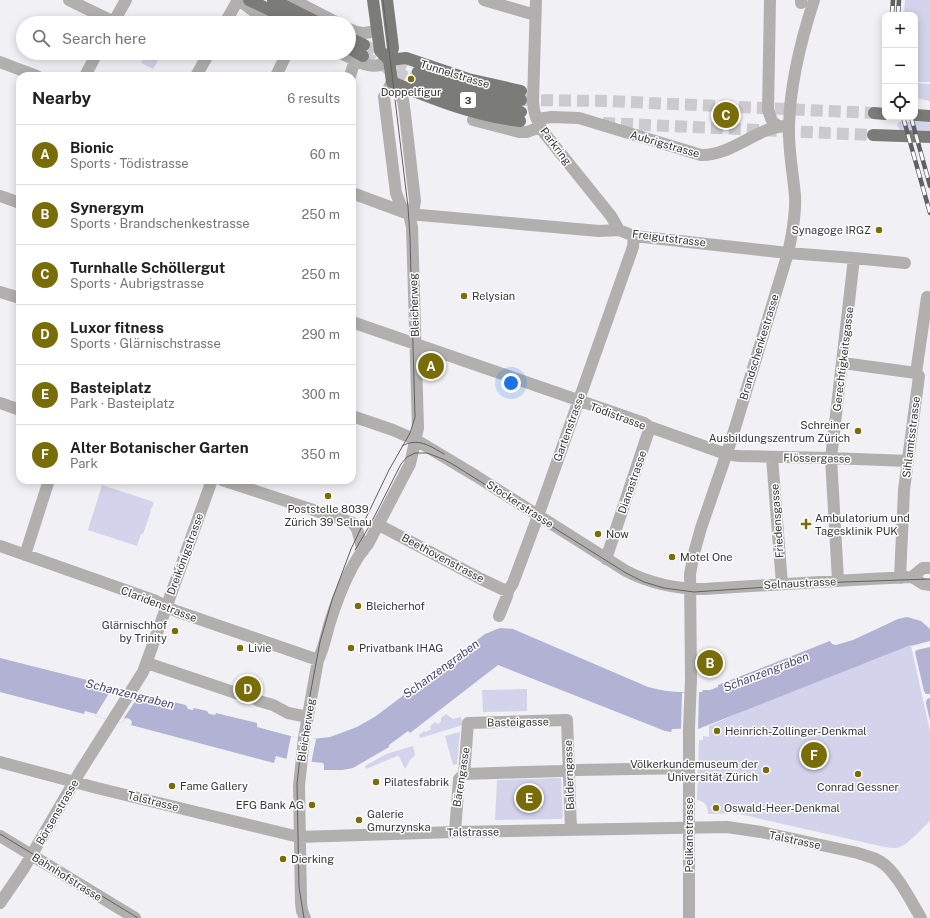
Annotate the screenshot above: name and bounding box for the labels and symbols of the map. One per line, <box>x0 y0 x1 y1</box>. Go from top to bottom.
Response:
street label: Tunnelstrasse <box>419 58 491 90</box>
marker: Doppelfigur <box>406 74 416 84</box>
place label: Doppelfigur <box>381 86 441 98</box>
road number: 3 <box>460 92 476 108</box>
pin: C <box>713 100 739 130</box>
street label: Parkring <box>538 125 574 167</box>
street label: Aubrigstrasse <box>629 128 701 160</box>
place label: Synagoge IRGZ <box>791 224 871 236</box>
marker: Synagoge IRGZ <box>874 225 884 235</box>
street label: Freigutstrasse <box>631 228 707 248</box>
street label: Bleicherweg <box>407 273 421 337</box>
place label: Relysian <box>472 290 515 302</box>
marker: Relysian <box>459 291 469 301</box>
street label: Brandschenkestrasse <box>737 293 781 401</box>
street label: Gerechtigkeitsgasse <box>831 306 855 412</box>
pin: A <box>418 351 444 381</box>
your location <box>501 373 521 393</box>
street label: Gartenstrasse <box>551 391 587 463</box>
street label: Sihlamtsstrasse <box>900 395 922 479</box>
street label: Tödistrasse <box>588 400 648 432</box>
place label: Schreiner Ausbildungszentrum Zürich <box>709 419 850 444</box>
marker: Schreiner Ausbildungszentrum Zürich <box>853 426 863 436</box>
street label: Dianastrasse <box>616 449 648 515</box>
street label: Flössergasse <box>783 451 851 465</box>
street label: Stockerstrasse <box>484 478 556 530</box>
street label: Friedensgasse <box>768 483 786 559</box>
marker: Poststelle 8039 Zürich 39 Selnau <box>323 491 333 501</box>
place label: Poststelle 8039 Zürich 39 Selnau <box>284 503 372 528</box>
street label: Dreikönigstrasse <box>165 512 205 596</box>
place label: Ambulatorium und Tagesklinik PUK <box>815 512 910 537</box>
marker: Ambulatorium und Tagesklinik PUK <box>800 518 812 530</box>
place label: Now <box>606 528 629 540</box>
marker: Now <box>593 529 603 539</box>
street label: Beethovenstrasse <box>400 531 486 585</box>
place label: Motel One <box>680 551 733 563</box>
marker: Motel One <box>667 552 677 562</box>
street label: Selnaustrasse <box>763 575 837 591</box>
street label: Claridenstrasse <box>119 584 199 624</box>
place label: Bleicherhof <box>366 600 426 612</box>
marker: Bleicherhof <box>353 601 363 611</box>
place label: Glärnischhof by Trinity <box>102 619 168 644</box>
marker: Glärnischhof by Trinity <box>170 626 180 636</box>
water label: Schanzengraben <box>400 637 482 701</box>
place label: Livie <box>248 642 272 654</box>
place label: Privatbank IHAG <box>359 642 443 654</box>
marker: Livie <box>235 643 245 653</box>
marker: Privatbank IHAG <box>346 643 356 653</box>
pin: B <box>697 648 723 678</box>
water label: Schanzengraben <box>721 649 811 695</box>
pin: D <box>235 674 261 704</box>
water label: Schanzengraben <box>84 676 176 712</box>
street label: Bleicherweg <box>295 697 317 762</box>
street label: Basteigasse <box>487 715 549 729</box>
place label: Heinrich-Zollinger-Denkmal <box>725 725 867 737</box>
marker: Heinrich-Zollinger-Denkmal <box>712 726 722 736</box>
street label: Balderngasse <box>562 740 576 810</box>
pin: F <box>801 740 827 770</box>
street label: Bärengasse <box>450 746 472 808</box>
place label: Völkerkundemuseum der Universität Zürich <box>630 758 758 783</box>
marker: Völkerkundemuseum der Universität Zürich <box>761 765 771 775</box>
marker: Conrad Gessner <box>853 769 863 779</box>
place label: Pilatesfabrik <box>384 776 449 788</box>
street label: Börsenstrasse <box>34 777 80 847</box>
marker: Pilatesfabrik <box>371 777 381 787</box>
place label: Fame Gallery <box>180 780 248 792</box>
marker: Fame Gallery <box>167 781 177 791</box>
place label: Conrad Gessner <box>817 781 899 793</box>
pin: E <box>516 783 542 813</box>
street label: Talstrasse <box>126 789 180 813</box>
street label: Pelikanstrasse <box>683 798 695 872</box>
place label: EFG Bank AG <box>236 799 304 811</box>
marker: EFG Bank AG <box>307 800 317 810</box>
place label: Oswald-Heer-Denkmal <box>724 802 840 814</box>
marker: Oswald-Heer-Denkmal <box>711 803 721 813</box>
place label: Galerie Gmurzynska <box>367 808 430 833</box>
marker: Galerie Gmurzynska <box>354 815 364 825</box>
street label: Talstrasse <box>447 826 499 838</box>
street label: Talstrasse <box>768 829 822 851</box>
street label: Bahnhofstrasse <box>30 851 104 903</box>
place label: Dierking <box>291 853 334 865</box>
marker: Dierking <box>278 854 288 864</box>

